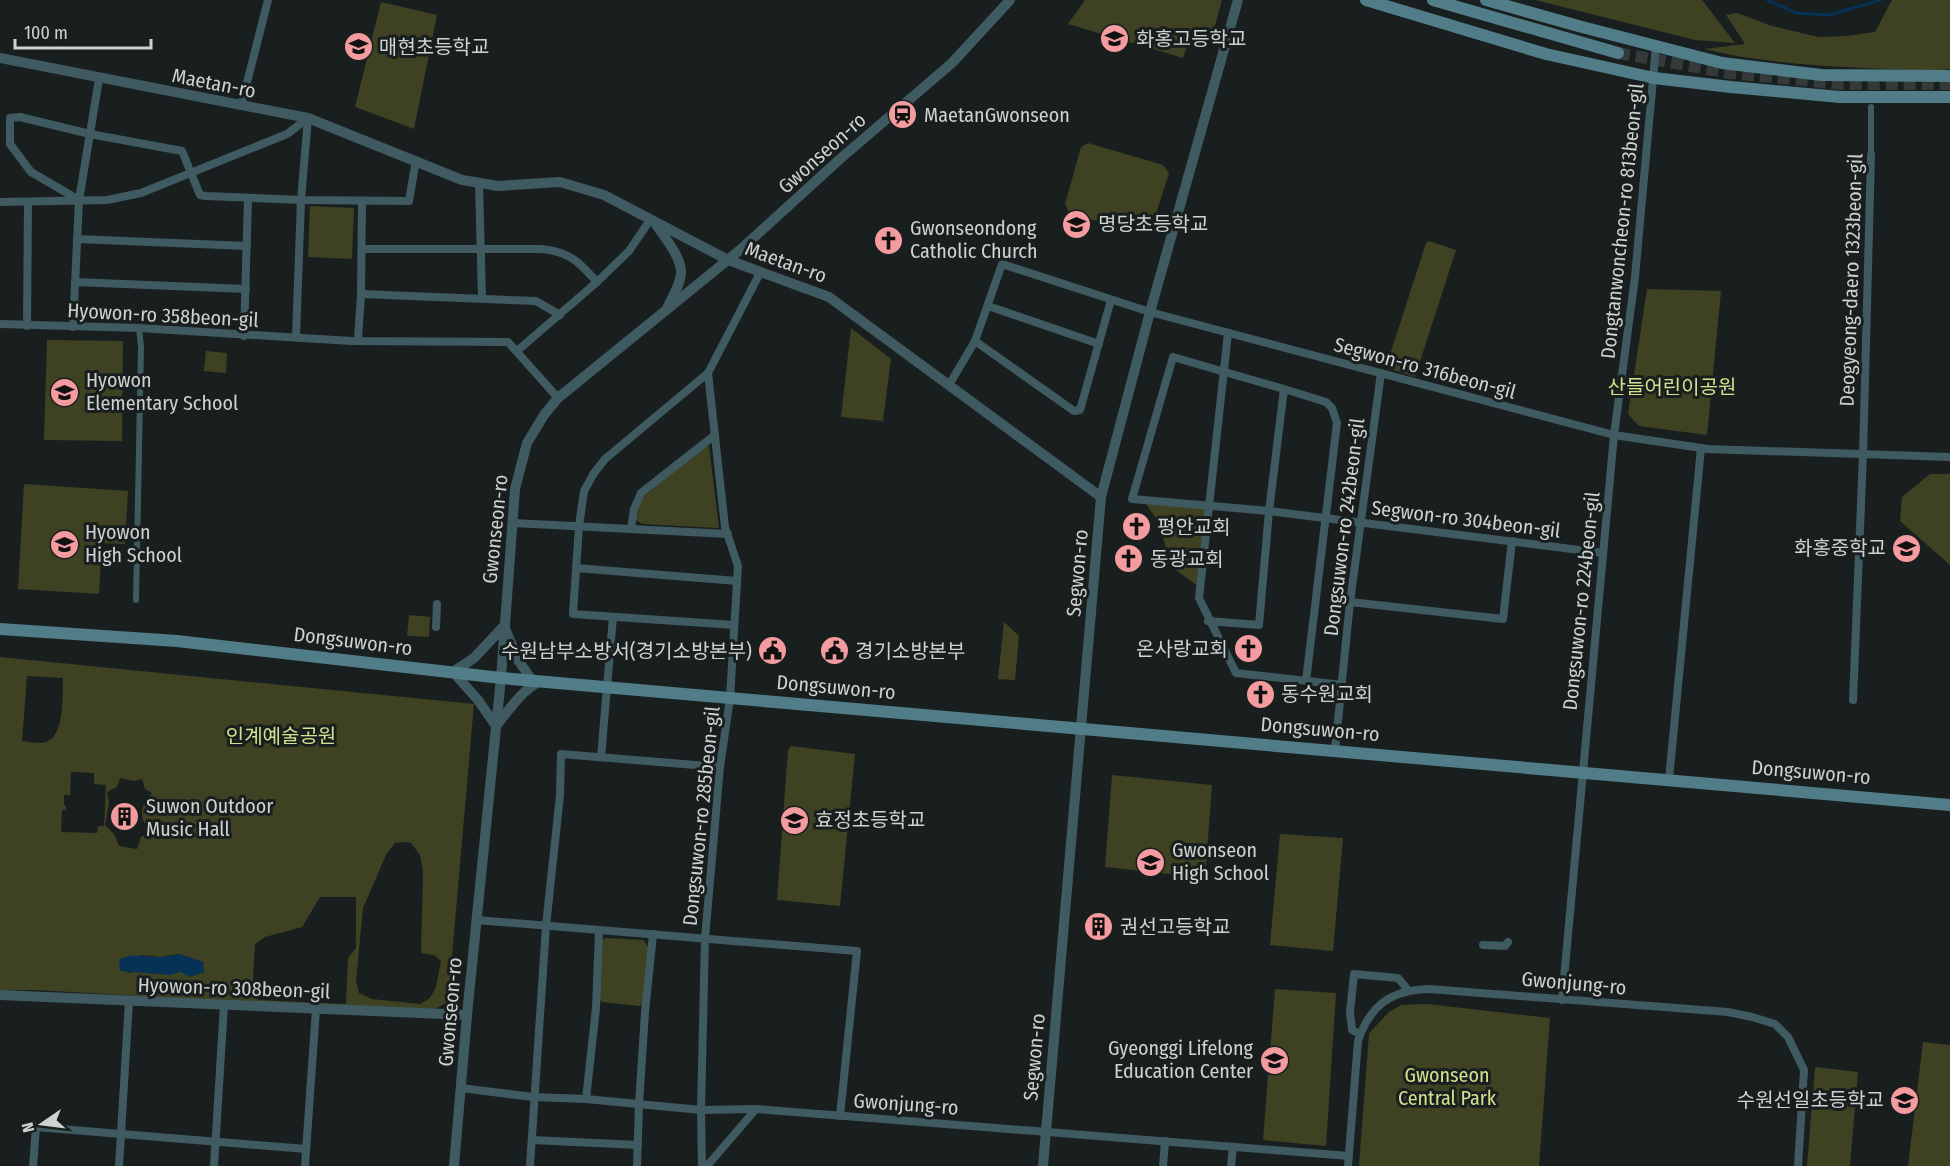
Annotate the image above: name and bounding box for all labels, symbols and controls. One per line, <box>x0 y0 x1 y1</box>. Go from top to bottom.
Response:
scale bar <box>15 12 152 50</box>
text: 100 m <box>24 22 68 44</box>
school or university icon: 화홍고등학교 <box>1099 23 1131 55</box>
place label: 화홍고등학교 <box>1136 27 1246 51</box>
school or university icon: 매현초등학교 <box>342 31 374 63</box>
place label: 매현초등학교 <box>379 35 489 59</box>
street label: Maetan-ro <box>170 63 258 103</box>
street label: Dongtanwoncheon-ro 813beon-gil <box>1596 82 1648 360</box>
station icon: MaetanGwonseon <box>887 99 919 131</box>
place label: MaetanGwonseon <box>924 103 1070 127</box>
street label: Gwonseon-ro <box>773 107 871 199</box>
street label: Deogyeong-daero 1323beon-gil <box>1835 153 1867 407</box>
school or university icon: 명당초등학교 <box>1061 208 1093 240</box>
place label: 명당초등학교 <box>1098 212 1208 236</box>
place label: Gwonseondong Catholic Church <box>910 216 1037 263</box>
church icon: Gwonseondong Catholic Church <box>873 224 905 256</box>
street label: Maetan-ro <box>742 236 830 288</box>
street label: Hyowon-ro 358beon-gil <box>67 298 259 332</box>
street label: Segwon-ro 316beon-gil <box>1331 332 1519 404</box>
place label: Hyowon Elementary School <box>86 368 238 415</box>
park label: 산들어린이공원 <box>1608 375 1736 399</box>
school or university icon: Hyowon Elementary School <box>49 376 81 408</box>
street label: Dongsuwon-ro 242beon-gil <box>1319 417 1369 637</box>
street label: Gwonseon-ro <box>477 473 513 585</box>
street label: Dongsuwon-ro 224beon-gil <box>1558 490 1604 712</box>
street label: Segwon-ro 304beon-gil <box>1370 496 1562 542</box>
church icon: 평안교회 <box>1120 511 1152 543</box>
place label: 평안교회 <box>1157 515 1231 539</box>
place label: Hyowon High School <box>85 520 182 567</box>
school or university icon: Hyowon High School <box>48 528 80 560</box>
street label: Segwon-ro <box>1061 528 1093 618</box>
school or university icon: 화홍중학교 <box>1891 532 1923 564</box>
place label: 화홍중학교 <box>1794 536 1886 560</box>
church icon: 동광교회 <box>1113 543 1145 575</box>
place label: 동광교회 <box>1150 547 1224 571</box>
street label: Dongsuwon-ro <box>292 622 414 660</box>
church icon: 온사랑교회 <box>1233 633 1265 665</box>
public building icon: 수원남부소방서(경기소방본부) <box>757 635 789 667</box>
public building icon: 경기소방본부 <box>818 635 850 667</box>
place label: 온사랑교회 <box>1136 637 1228 661</box>
place label: 수원남부소방서(경기소방본부) <box>501 639 752 663</box>
place label: 경기소방본부 <box>855 639 965 663</box>
street label: Dongsuwon-ro <box>775 670 897 704</box>
church icon: 동수원교회 <box>1244 678 1276 710</box>
place label: 동수원교회 <box>1281 682 1373 706</box>
street label: Dongsuwon-ro 285beon-gil <box>678 705 724 927</box>
street label: Dongsuwon-ro <box>1259 712 1381 746</box>
park label: 인계예술공원 <box>226 724 336 748</box>
street label: Dongsuwon-ro <box>1750 755 1872 789</box>
place label: Suwon Outdoor Music Hall <box>146 794 273 841</box>
building icon: Suwon Outdoor Music Hall <box>109 801 141 833</box>
school or university icon: 효정초등학교 <box>778 804 810 836</box>
place label: 효정초등학교 <box>815 808 925 832</box>
place label: Gwonseon High School <box>1172 838 1269 885</box>
school or university icon: Gwonseon High School <box>1135 846 1167 878</box>
building icon: 권선고등학교 <box>1083 911 1115 943</box>
place label: 권선고등학교 <box>1120 915 1230 939</box>
street label: Gwonseon-ro <box>433 956 467 1068</box>
street label: Gwonjung-ro <box>1521 966 1627 1000</box>
street label: Hyowon-ro 308beon-gil <box>137 973 331 1003</box>
street label: Segwon-ro <box>1018 1012 1050 1102</box>
place label: Gyeonggi Lifelong Education Center <box>1108 1036 1254 1083</box>
school or university icon: Gyeonggi Lifelong Education Center <box>1258 1044 1290 1076</box>
park label: Gwonseon Central Park <box>1398 1063 1497 1110</box>
school or university icon: 수원선일초등학교 <box>1889 1084 1921 1116</box>
street label: Gwonjung-ro <box>853 1088 959 1120</box>
place label: 수원선일초등학교 <box>1737 1088 1884 1112</box>
north arrow <box>12 1094 72 1154</box>
text: N <box>18 1121 38 1134</box>

